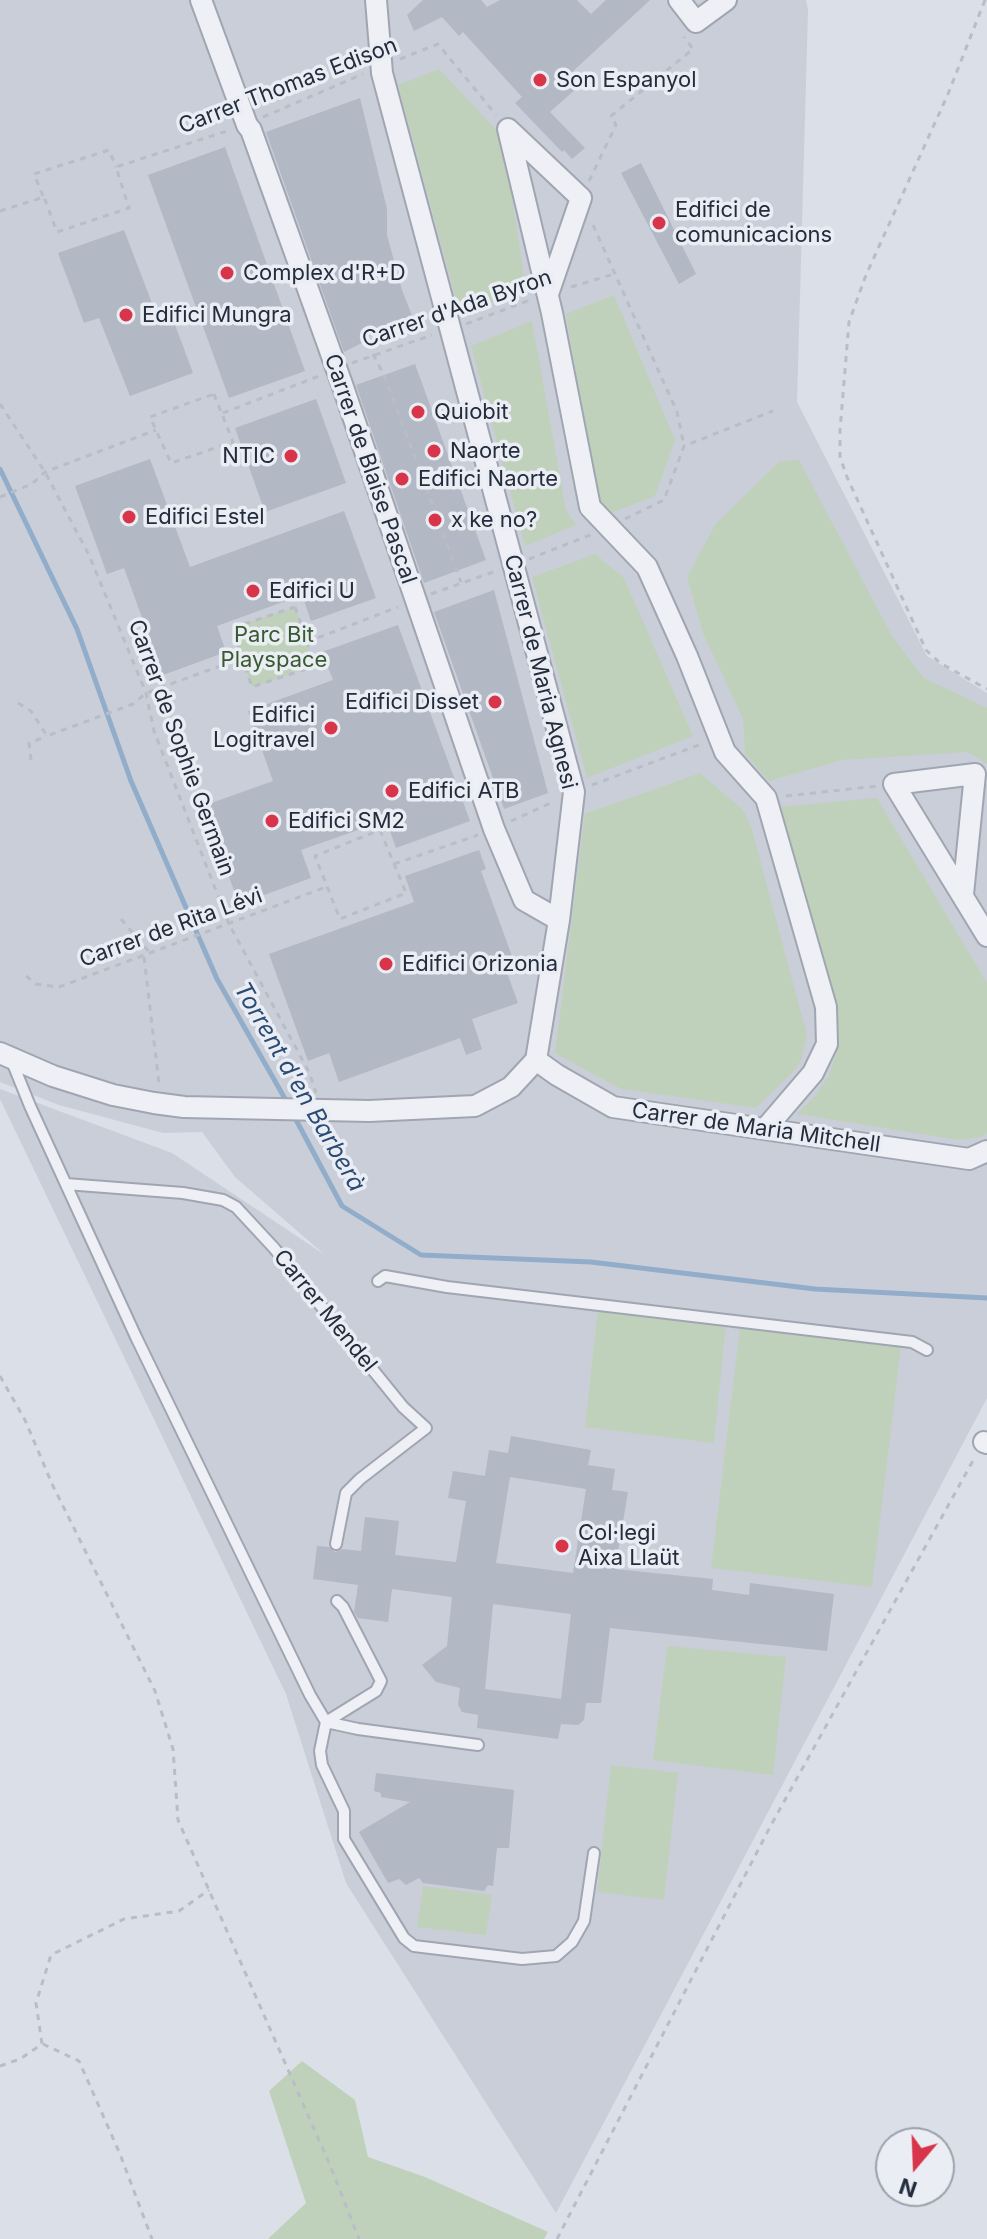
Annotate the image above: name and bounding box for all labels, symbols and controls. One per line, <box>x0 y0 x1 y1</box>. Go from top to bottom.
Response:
street label: Carrer Thomas Edison <box>175 32 401 140</box>
place label: Son Espanyol <box>556 67 696 93</box>
marker: Son Espanyol <box>531 71 549 89</box>
place label: Edifici de comunicacions <box>675 197 832 248</box>
marker: Edifici de comunicacions <box>650 214 668 232</box>
place label: Complex d'R+D <box>243 260 406 286</box>
marker: Complex d'R+D <box>218 264 236 282</box>
street label: Carrer d'Ada Byron <box>359 264 555 354</box>
place label: Edifici Mungra <box>142 302 292 328</box>
marker: Edifici Mungra <box>117 306 135 324</box>
street label: Carrer de Blaise Pascal <box>318 351 422 587</box>
place label: Quiobit <box>434 399 508 425</box>
marker: Quiobit <box>409 403 427 421</box>
place label: Naorte <box>450 438 521 464</box>
marker: Naorte <box>425 442 443 460</box>
place label: NTIC <box>222 443 275 469</box>
marker: NTIC <box>282 447 300 465</box>
place label: Edifici Naorte <box>418 466 558 492</box>
marker: Edifici Naorte <box>393 470 411 488</box>
place label: Edifici Estel <box>145 504 265 530</box>
place label: x ke no? <box>451 507 537 533</box>
marker: Edifici Estel <box>120 508 138 526</box>
marker: x ke no? <box>426 511 444 529</box>
street label: Carrer de Maria Agnesi <box>498 552 582 792</box>
place label: Edifici U <box>269 578 355 604</box>
marker: Edifici U <box>244 582 262 600</box>
street label: Carrer de Sophie Germain <box>122 616 240 880</box>
park label: Parc Bit Playspace <box>221 622 327 674</box>
place label: Edifici Disset <box>345 689 479 715</box>
marker: Edifici Disset <box>486 693 504 711</box>
place label: Edifici Logitravel <box>213 702 315 754</box>
marker: Edifici Logitravel <box>322 719 340 737</box>
place label: Edifici ATB <box>408 778 519 804</box>
marker: Edifici ATB <box>383 782 401 800</box>
place label: Edifici SM2 <box>288 808 405 834</box>
marker: Edifici SM2 <box>263 812 281 830</box>
street label: Carrer de Rita Lévi <box>76 883 266 973</box>
place label: Edifici Orizonia <box>402 951 558 977</box>
marker: Edifici Orizonia <box>377 955 395 973</box>
water label: Torrent d'en Barberà <box>227 977 371 1197</box>
street label: Carrer de Maria Mitchell <box>630 1097 882 1159</box>
street label: Carrer Mendel <box>268 1245 382 1377</box>
place label: Col·legi Aixa Llaüt <box>578 1520 680 1572</box>
marker: Col·legi Aixa Llaüt <box>553 1537 571 1555</box>
north arrow <box>875 2127 955 2207</box>
text: N <box>896 2173 920 2203</box>

